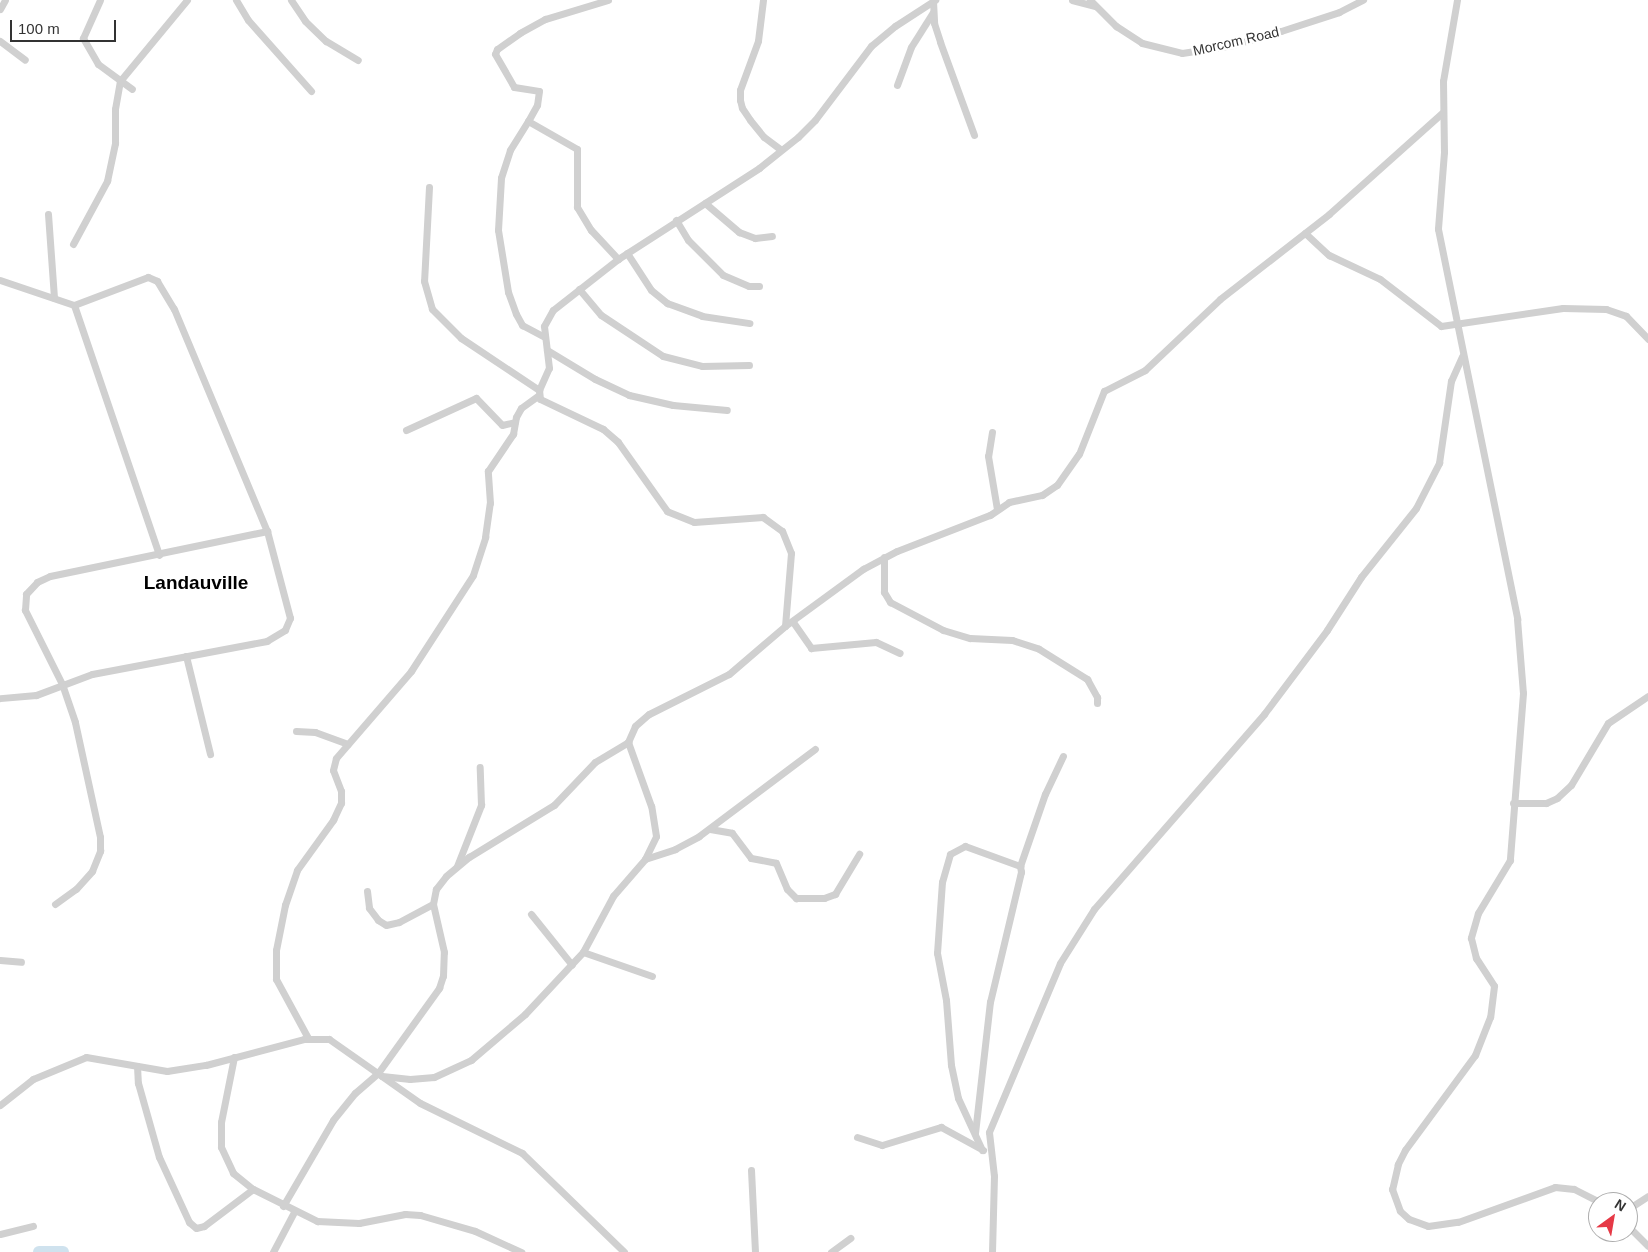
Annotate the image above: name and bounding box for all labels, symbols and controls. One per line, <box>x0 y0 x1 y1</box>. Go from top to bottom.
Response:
scale bar <box>12 10 119 42</box>
text: 100 m <box>18 20 60 37</box>
street label: Morcom Road <box>1191 23 1281 59</box>
district label: Landauville <box>144 572 248 594</box>
north arrow <box>1588 1192 1638 1242</box>
text: N <box>1612 1196 1629 1215</box>

